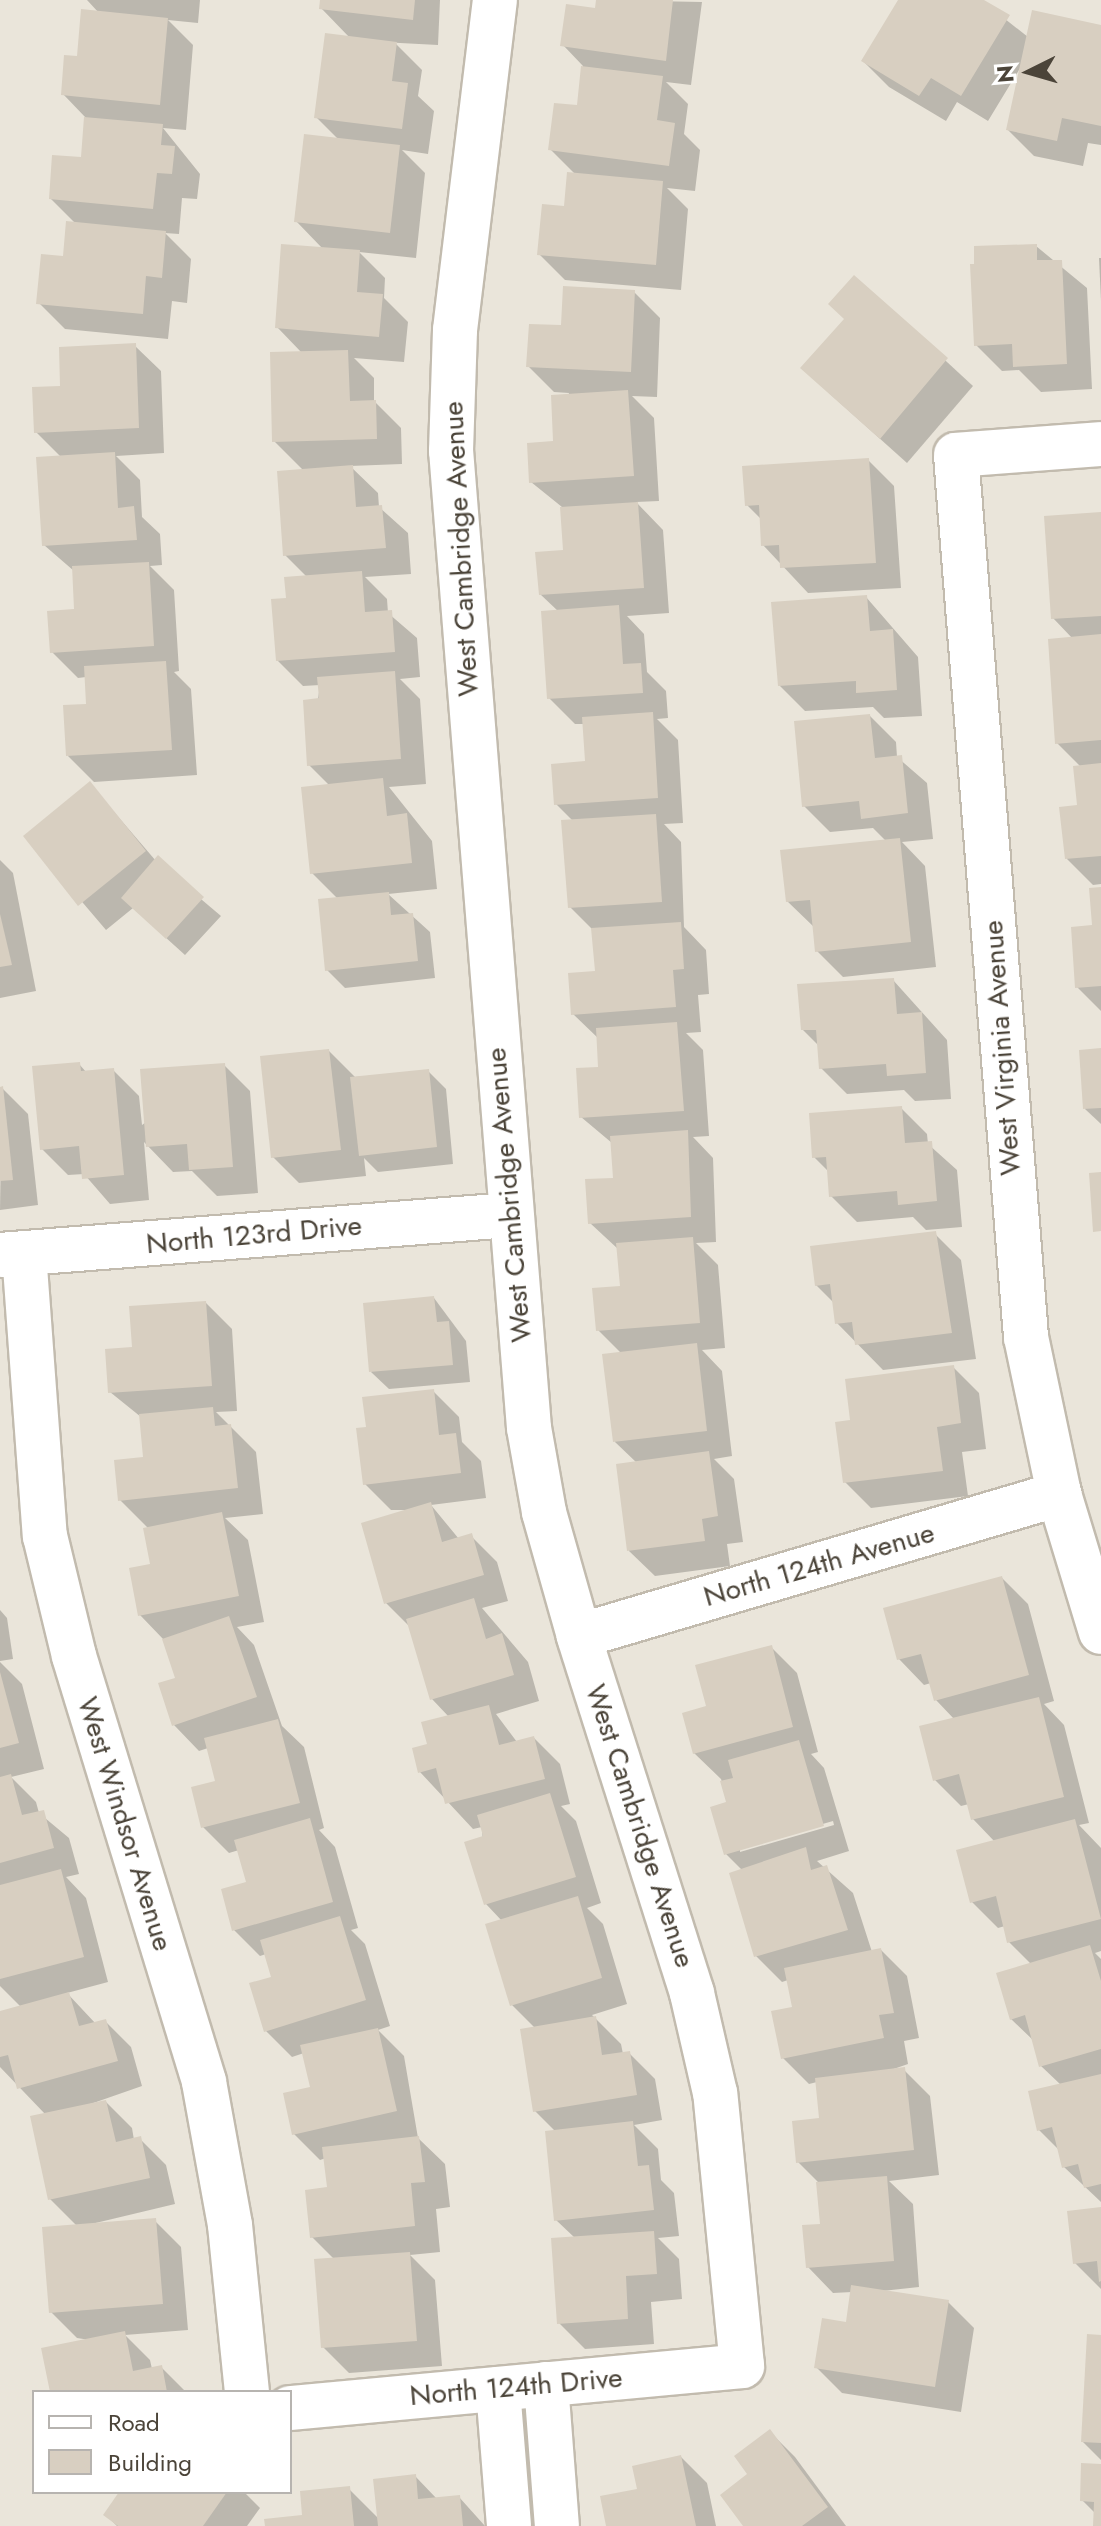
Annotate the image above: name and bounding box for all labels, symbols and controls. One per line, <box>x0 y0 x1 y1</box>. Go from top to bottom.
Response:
north arrow <box>989 32 1069 112</box>
text: N <box>988 64 1022 84</box>
street label: West Cambridge Avenue <box>436 401 486 697</box>
street label: West Virginia Avenue <box>976 919 1028 1177</box>
street label: West Cambridge Avenue <box>479 1046 539 1344</box>
street label: North 123rd Drive <box>145 1209 363 1261</box>
street label: North 124th Avenue <box>700 1516 938 1614</box>
street label: West Cambridge Avenue <box>578 1680 702 1972</box>
street label: West Windsor Avenue <box>70 1693 180 1955</box>
street label: North 124th Drive <box>408 2361 624 2413</box>
legend <box>32 2390 292 2494</box>
text: Road <box>108 2405 160 2440</box>
text: Building <box>108 2445 192 2480</box>

